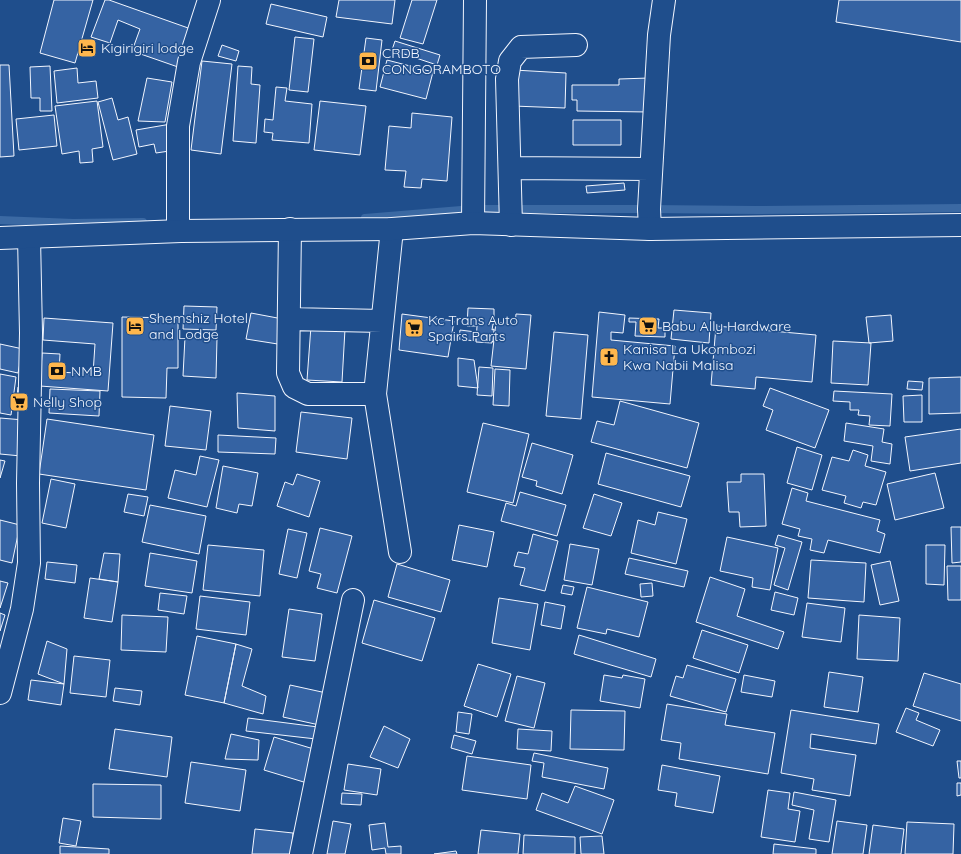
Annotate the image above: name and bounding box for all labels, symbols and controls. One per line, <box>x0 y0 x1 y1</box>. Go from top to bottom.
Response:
hotel icon: Kigirigiri lodge <box>76 37 98 59</box>
place label: Kigirigiri lodge <box>101 39 194 57</box>
place label: CRDB CONGORAMBOTO <box>382 44 501 78</box>
bank icon: CRDB CONGORAMBOTO <box>357 50 379 72</box>
place label: Shemshiz Hotel and Lodge <box>149 309 248 343</box>
place label: Kc Trans Auto Spairs Parts <box>428 311 518 345</box>
hotel icon: Shemshiz Hotel and Lodge <box>124 315 146 337</box>
supermarket icon: Babu Ally Hardware <box>637 315 659 337</box>
supermarket icon: Kc Trans Auto Spairs Parts <box>403 317 425 339</box>
place label: Babu Ally Hardware <box>662 317 791 335</box>
place label: Kanisa La Ukombozi Kwa Nabii Malisa <box>623 340 756 374</box>
church icon: Kanisa La Ukombozi Kwa Nabii Malisa <box>598 346 620 368</box>
bank icon: NMB <box>46 360 68 382</box>
place label: NMB <box>71 362 102 380</box>
supermarket icon: Nelly Shop <box>8 391 30 413</box>
place label: Nelly Shop <box>33 393 102 411</box>

